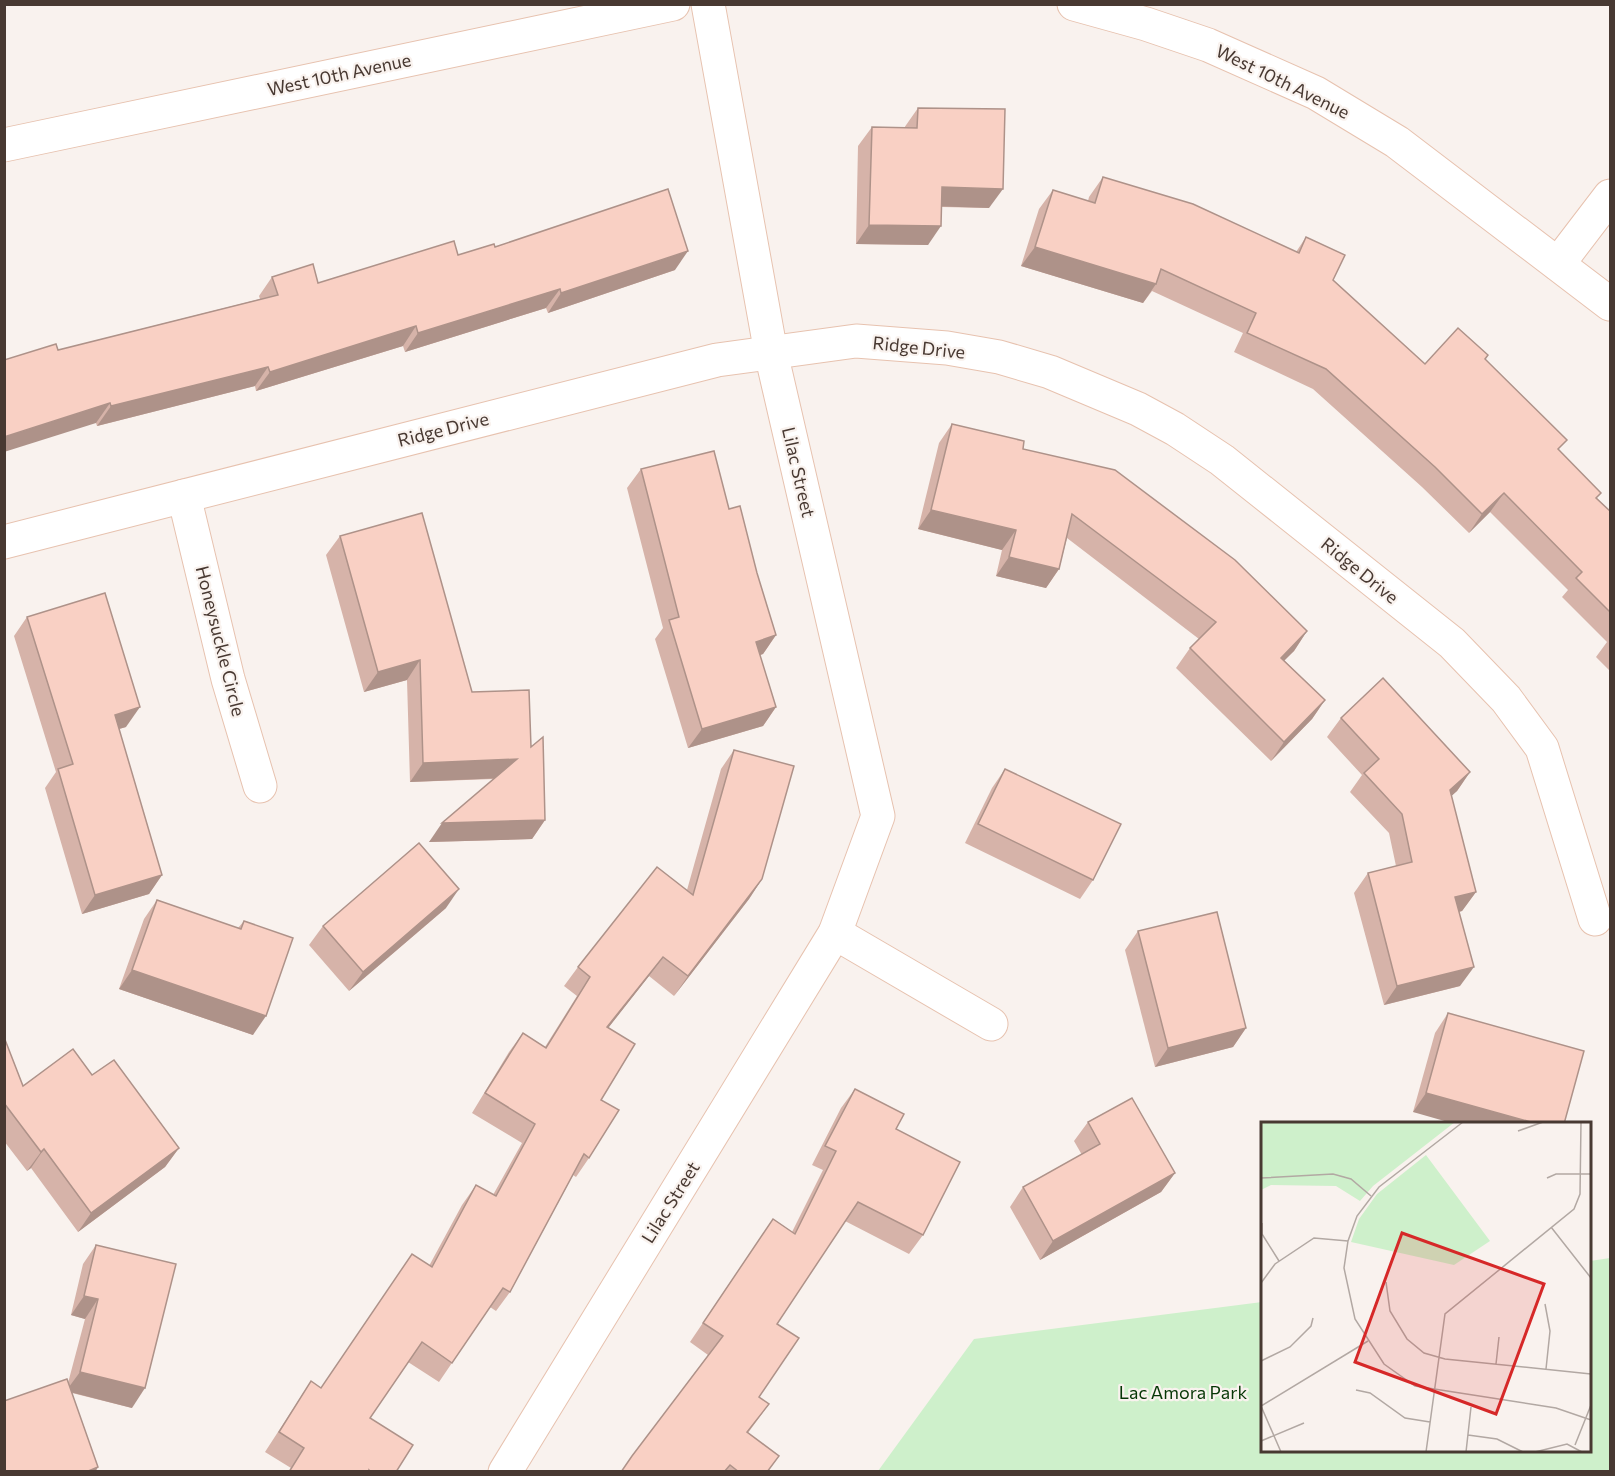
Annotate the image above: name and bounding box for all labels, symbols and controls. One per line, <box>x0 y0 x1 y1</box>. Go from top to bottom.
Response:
street label: West 10th Avenue <box>1212 39 1354 123</box>
street label: West 10th Avenue <box>265 48 413 100</box>
street label: Ridge Drive <box>872 331 966 363</box>
street label: Ridge Drive <box>395 407 491 451</box>
street label: Lilac Street <box>778 425 820 519</box>
street label: Ridge Drive <box>1317 532 1403 608</box>
street label: Honeysuckle Circle <box>192 563 250 719</box>
inset map <box>1261 1122 1591 1452</box>
street label: Lilac Street <box>636 1157 704 1247</box>
park label: Lac Amora Park <box>1119 1381 1247 1403</box>

